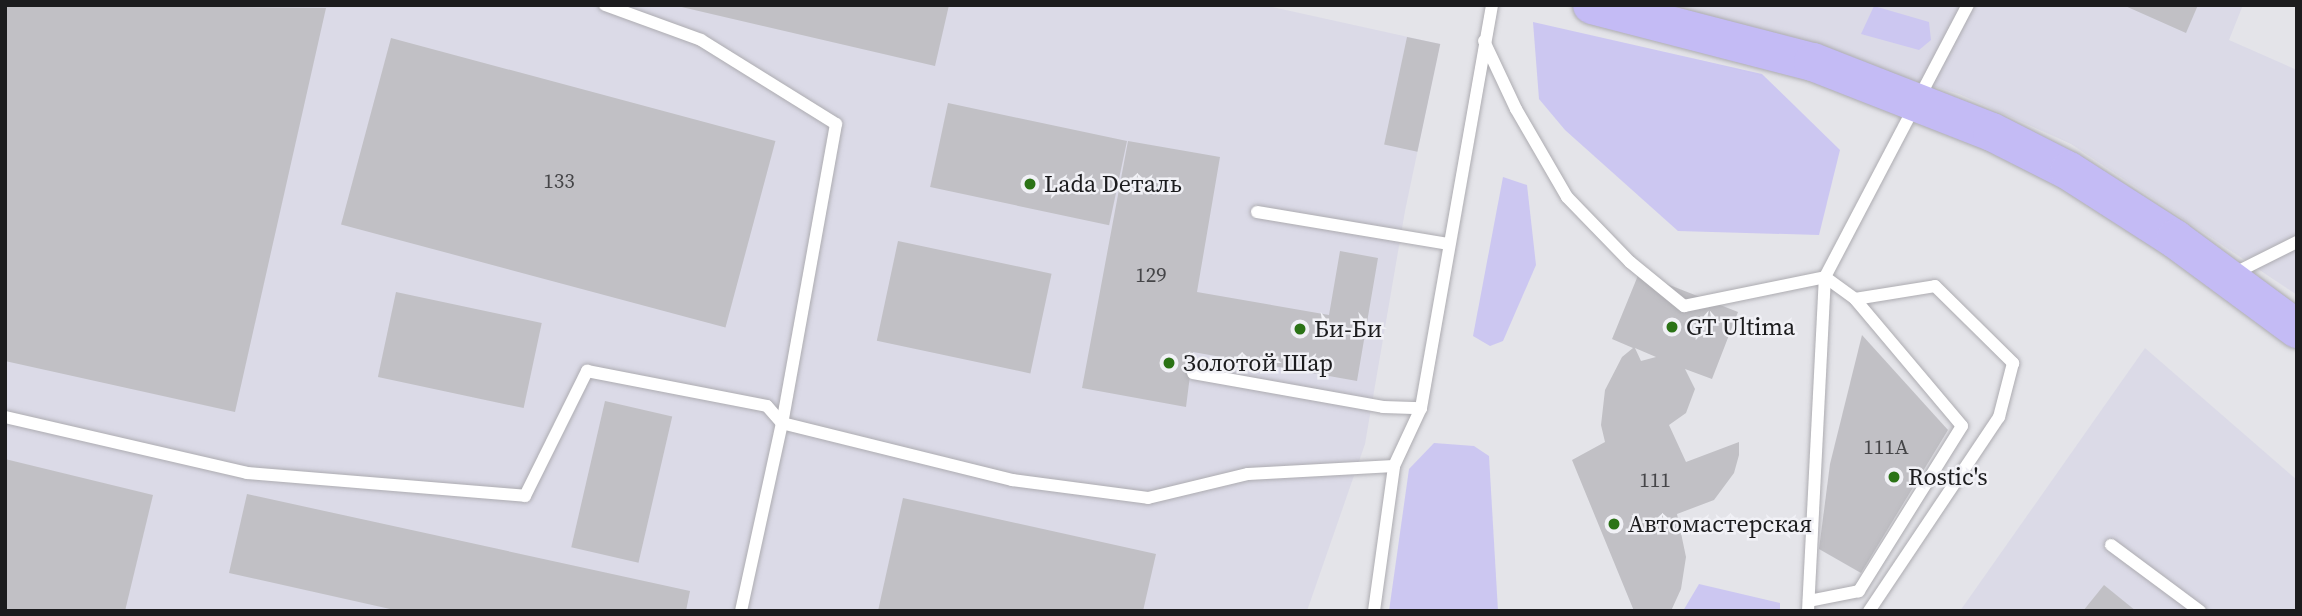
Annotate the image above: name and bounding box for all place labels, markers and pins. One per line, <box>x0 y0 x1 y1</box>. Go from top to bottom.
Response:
place label: Lada Dеталь <box>1044 170 1182 198</box>
marker: Lada Dеталь <box>1022 176 1038 192</box>
place label: GT Ultima <box>1686 313 1796 341</box>
place label: Би-Би <box>1314 315 1382 343</box>
marker: GT Ultima <box>1664 319 1680 335</box>
marker: Би-Би <box>1292 321 1308 337</box>
place label: Золотой Шар <box>1183 349 1333 377</box>
marker: Золотой Шар <box>1161 355 1177 371</box>
place label: Rostic's <box>1908 463 1988 491</box>
marker: Rostic's <box>1886 469 1902 485</box>
place label: Автомастерская <box>1628 510 1812 538</box>
marker: Автомастерская <box>1606 516 1622 532</box>

